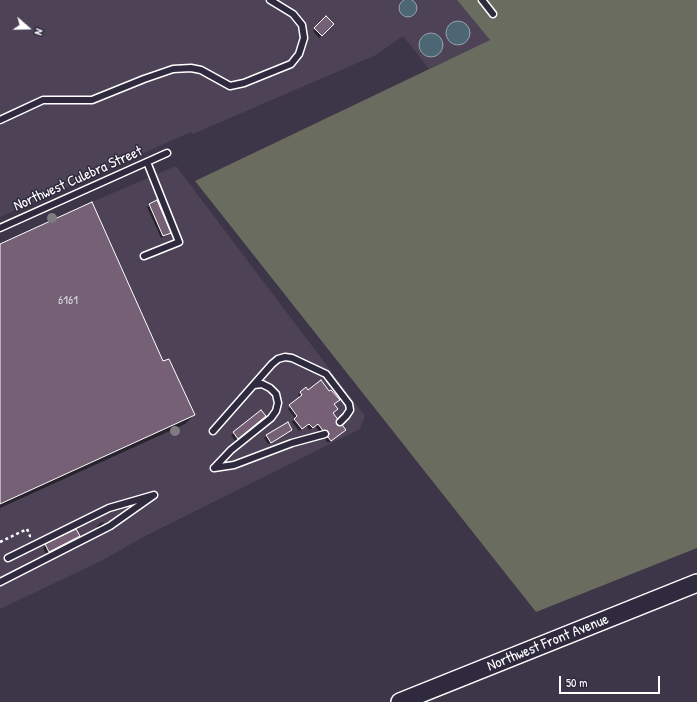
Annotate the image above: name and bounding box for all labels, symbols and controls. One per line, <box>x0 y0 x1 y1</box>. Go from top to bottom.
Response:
north arrow <box>8 8 48 48</box>
text: N <box>32 27 47 37</box>
street label: Northwest Culebra Street <box>11 143 145 215</box>
house number: 6161 <box>58 293 78 309</box>
street label: Northwest Front Avenue <box>485 610 611 676</box>
scale bar <box>561 668 662 694</box>
text: 50 m <box>566 674 587 691</box>

